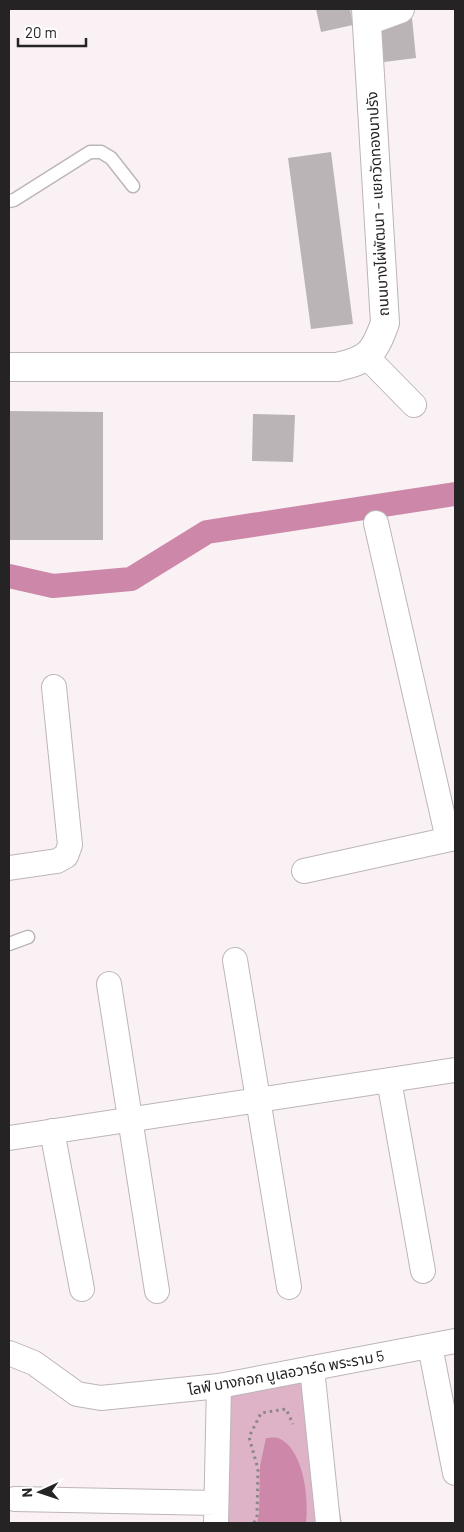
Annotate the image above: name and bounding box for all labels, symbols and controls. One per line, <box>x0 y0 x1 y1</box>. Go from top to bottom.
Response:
scale bar <box>18 15 85 47</box>
text: 20 m <box>25 23 57 41</box>
street label: ถนนบางไผ่พัฒนา – แยกวัดทองนาปรัง <box>362 91 392 317</box>
street label: ไลฟ์ บางกอก บูเลอวาร์ด พระราม 5 <box>186 1346 386 1399</box>
north arrow <box>15 1467 65 1517</box>
text: N <box>18 1488 35 1498</box>

